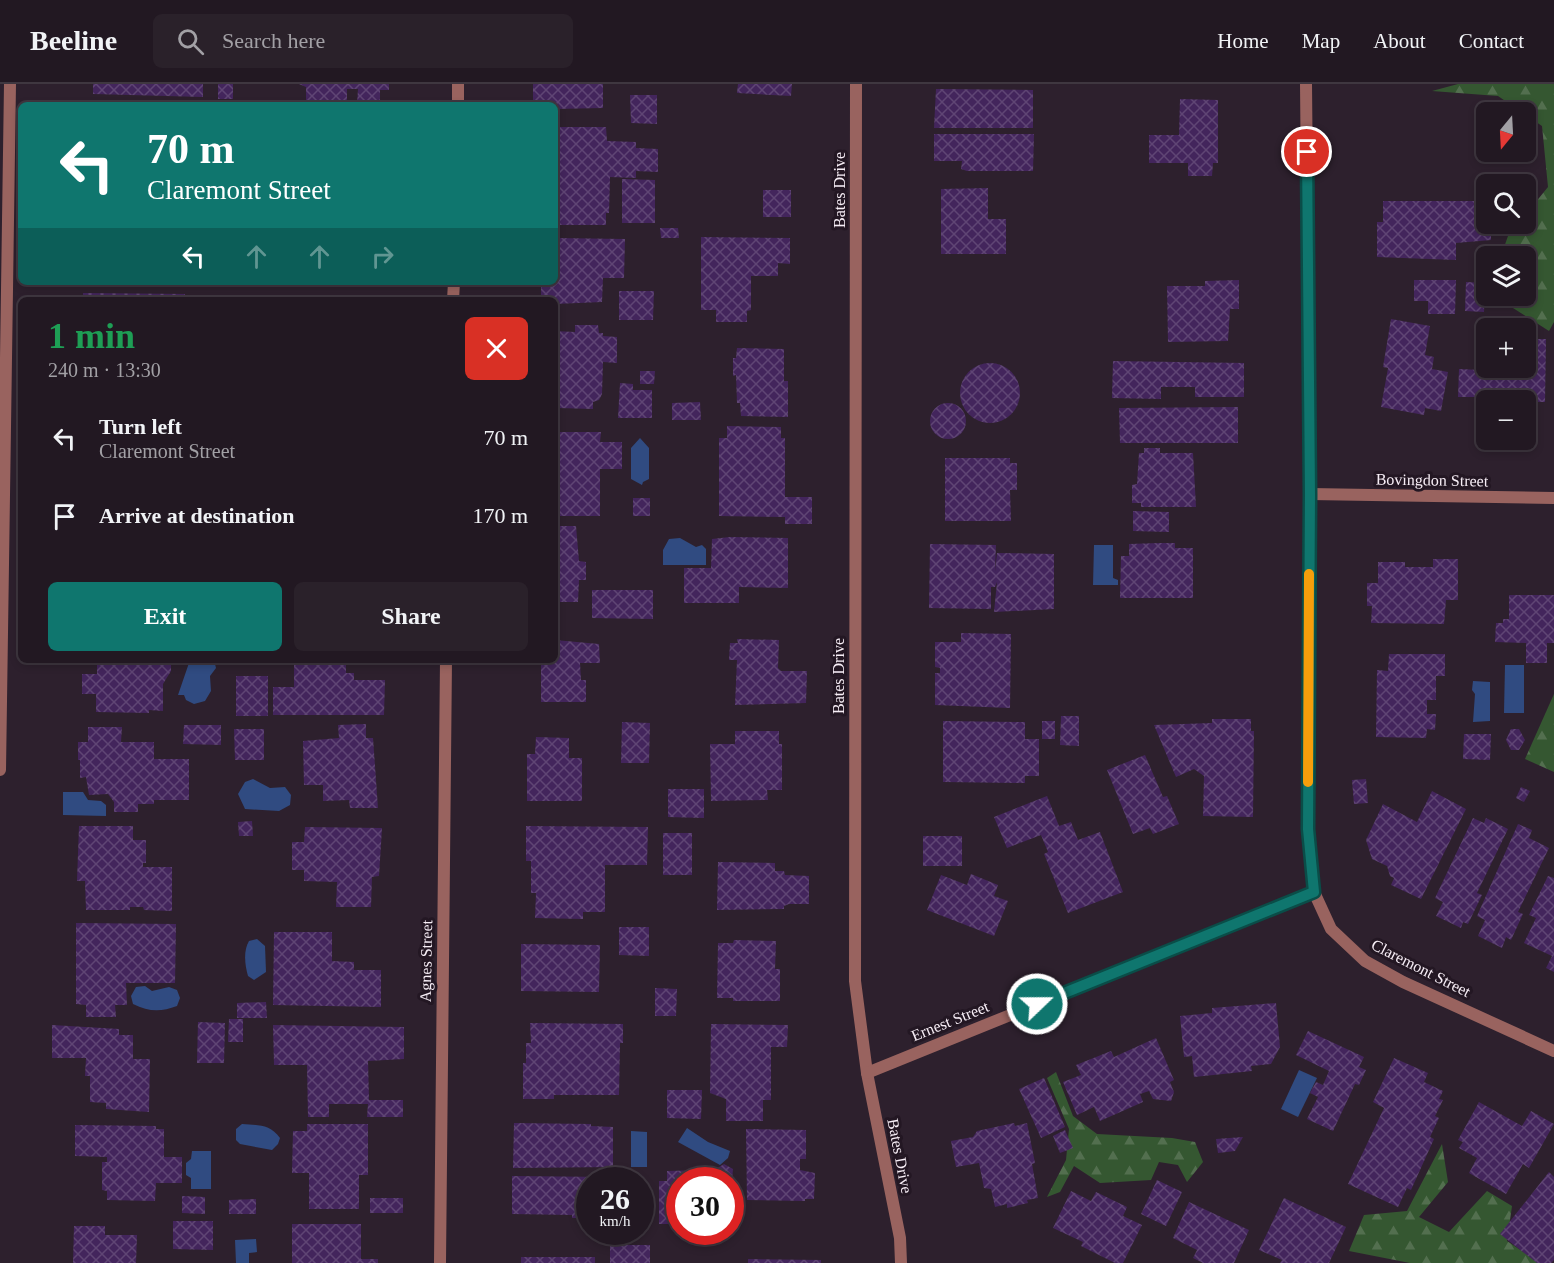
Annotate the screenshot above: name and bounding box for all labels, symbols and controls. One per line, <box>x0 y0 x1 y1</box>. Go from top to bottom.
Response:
search box <box>153 14 573 68</box>
text: Beeline <box>30 25 117 56</box>
icon: search <box>174 25 207 58</box>
text: Search here <box>222 28 325 53</box>
text: Home <box>1217 29 1269 53</box>
text: Map <box>1302 29 1340 53</box>
text: About <box>1373 29 1426 53</box>
text: Contact <box>1459 29 1524 53</box>
north arrow <box>1476 102 1536 162</box>
map controls <box>1476 102 1536 450</box>
icon: left <box>48 126 126 204</box>
text: 70 m <box>147 126 235 172</box>
pin <box>1281 126 1332 177</box>
icon: arrive <box>1290 135 1323 168</box>
street label: Bates Drive <box>831 152 848 228</box>
button: search <box>1476 174 1536 234</box>
text: Claremont Street <box>147 175 331 205</box>
icon: left <box>177 240 210 273</box>
icon: ahead <box>240 240 273 273</box>
icon: ahead <box>303 240 336 273</box>
icon: right <box>366 240 399 273</box>
button: layers <box>1476 246 1536 306</box>
text: 1 min <box>48 316 135 356</box>
button: close <box>465 317 528 380</box>
button: + <box>1476 318 1536 378</box>
text: 240 m · 13:30 <box>48 359 161 381</box>
button: − <box>1476 390 1536 450</box>
text: Turn left <box>99 414 182 439</box>
icon: left <box>48 422 81 455</box>
text: 70 m <box>483 425 528 450</box>
text: Claremont Street <box>99 440 235 462</box>
street label: Bovingdon Street <box>1376 471 1489 490</box>
icon: arrive <box>48 500 81 533</box>
text: Arrive at destination <box>99 503 295 528</box>
text: 170 m <box>472 503 528 528</box>
button: Exit <box>48 582 282 651</box>
button: Share <box>294 582 528 651</box>
street label: Bates Drive <box>830 638 847 714</box>
street label: Agnes Street <box>417 919 436 1002</box>
street label: Claremont Street <box>1369 936 1474 1001</box>
position arrow <box>1005 972 1069 1036</box>
street label: Ernest Street <box>909 998 992 1044</box>
street label: Bates Drive <box>884 1117 916 1195</box>
speed limit sign: 30 <box>666 1167 744 1245</box>
text: 26 <box>600 1182 630 1215</box>
text: km/h <box>600 1213 630 1229</box>

